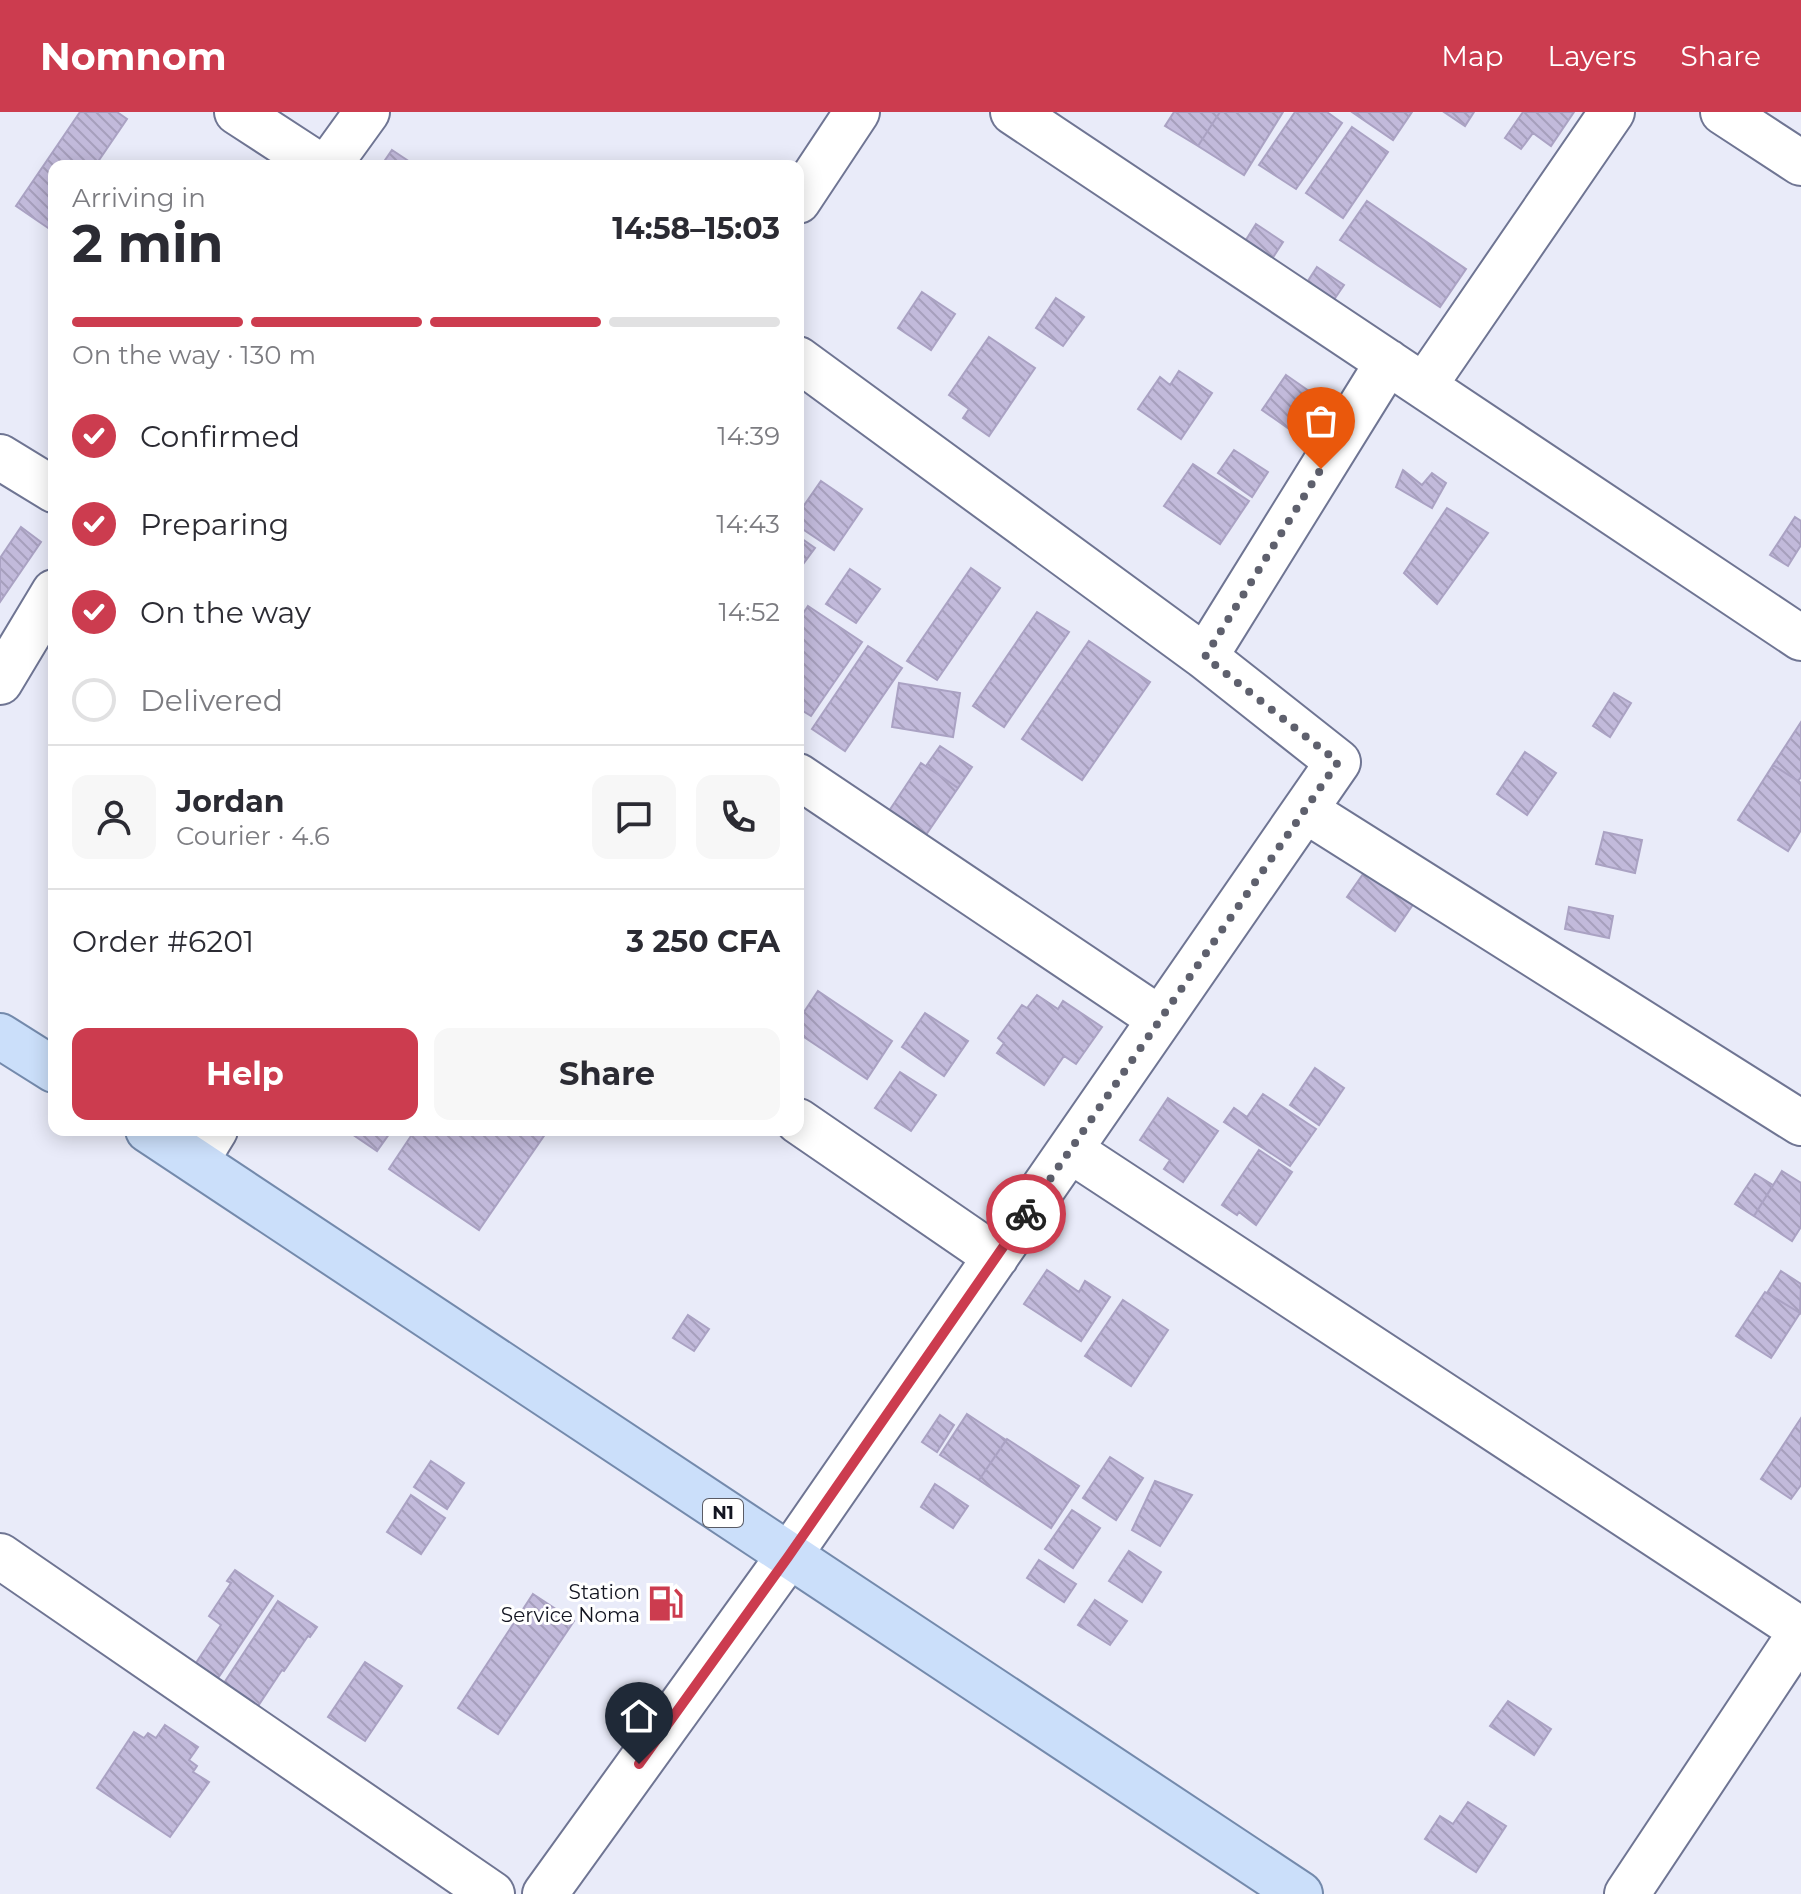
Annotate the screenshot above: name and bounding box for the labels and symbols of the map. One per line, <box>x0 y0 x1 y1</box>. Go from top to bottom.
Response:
pin <box>1287 387 1355 469</box>
courier <box>986 1174 1066 1254</box>
road number: N1 <box>703 1499 743 1527</box>
place label: Station Service Noma <box>501 1580 640 1627</box>
fuel station icon: Station Service Noma <box>647 1585 685 1623</box>
pin <box>605 1682 673 1764</box>

